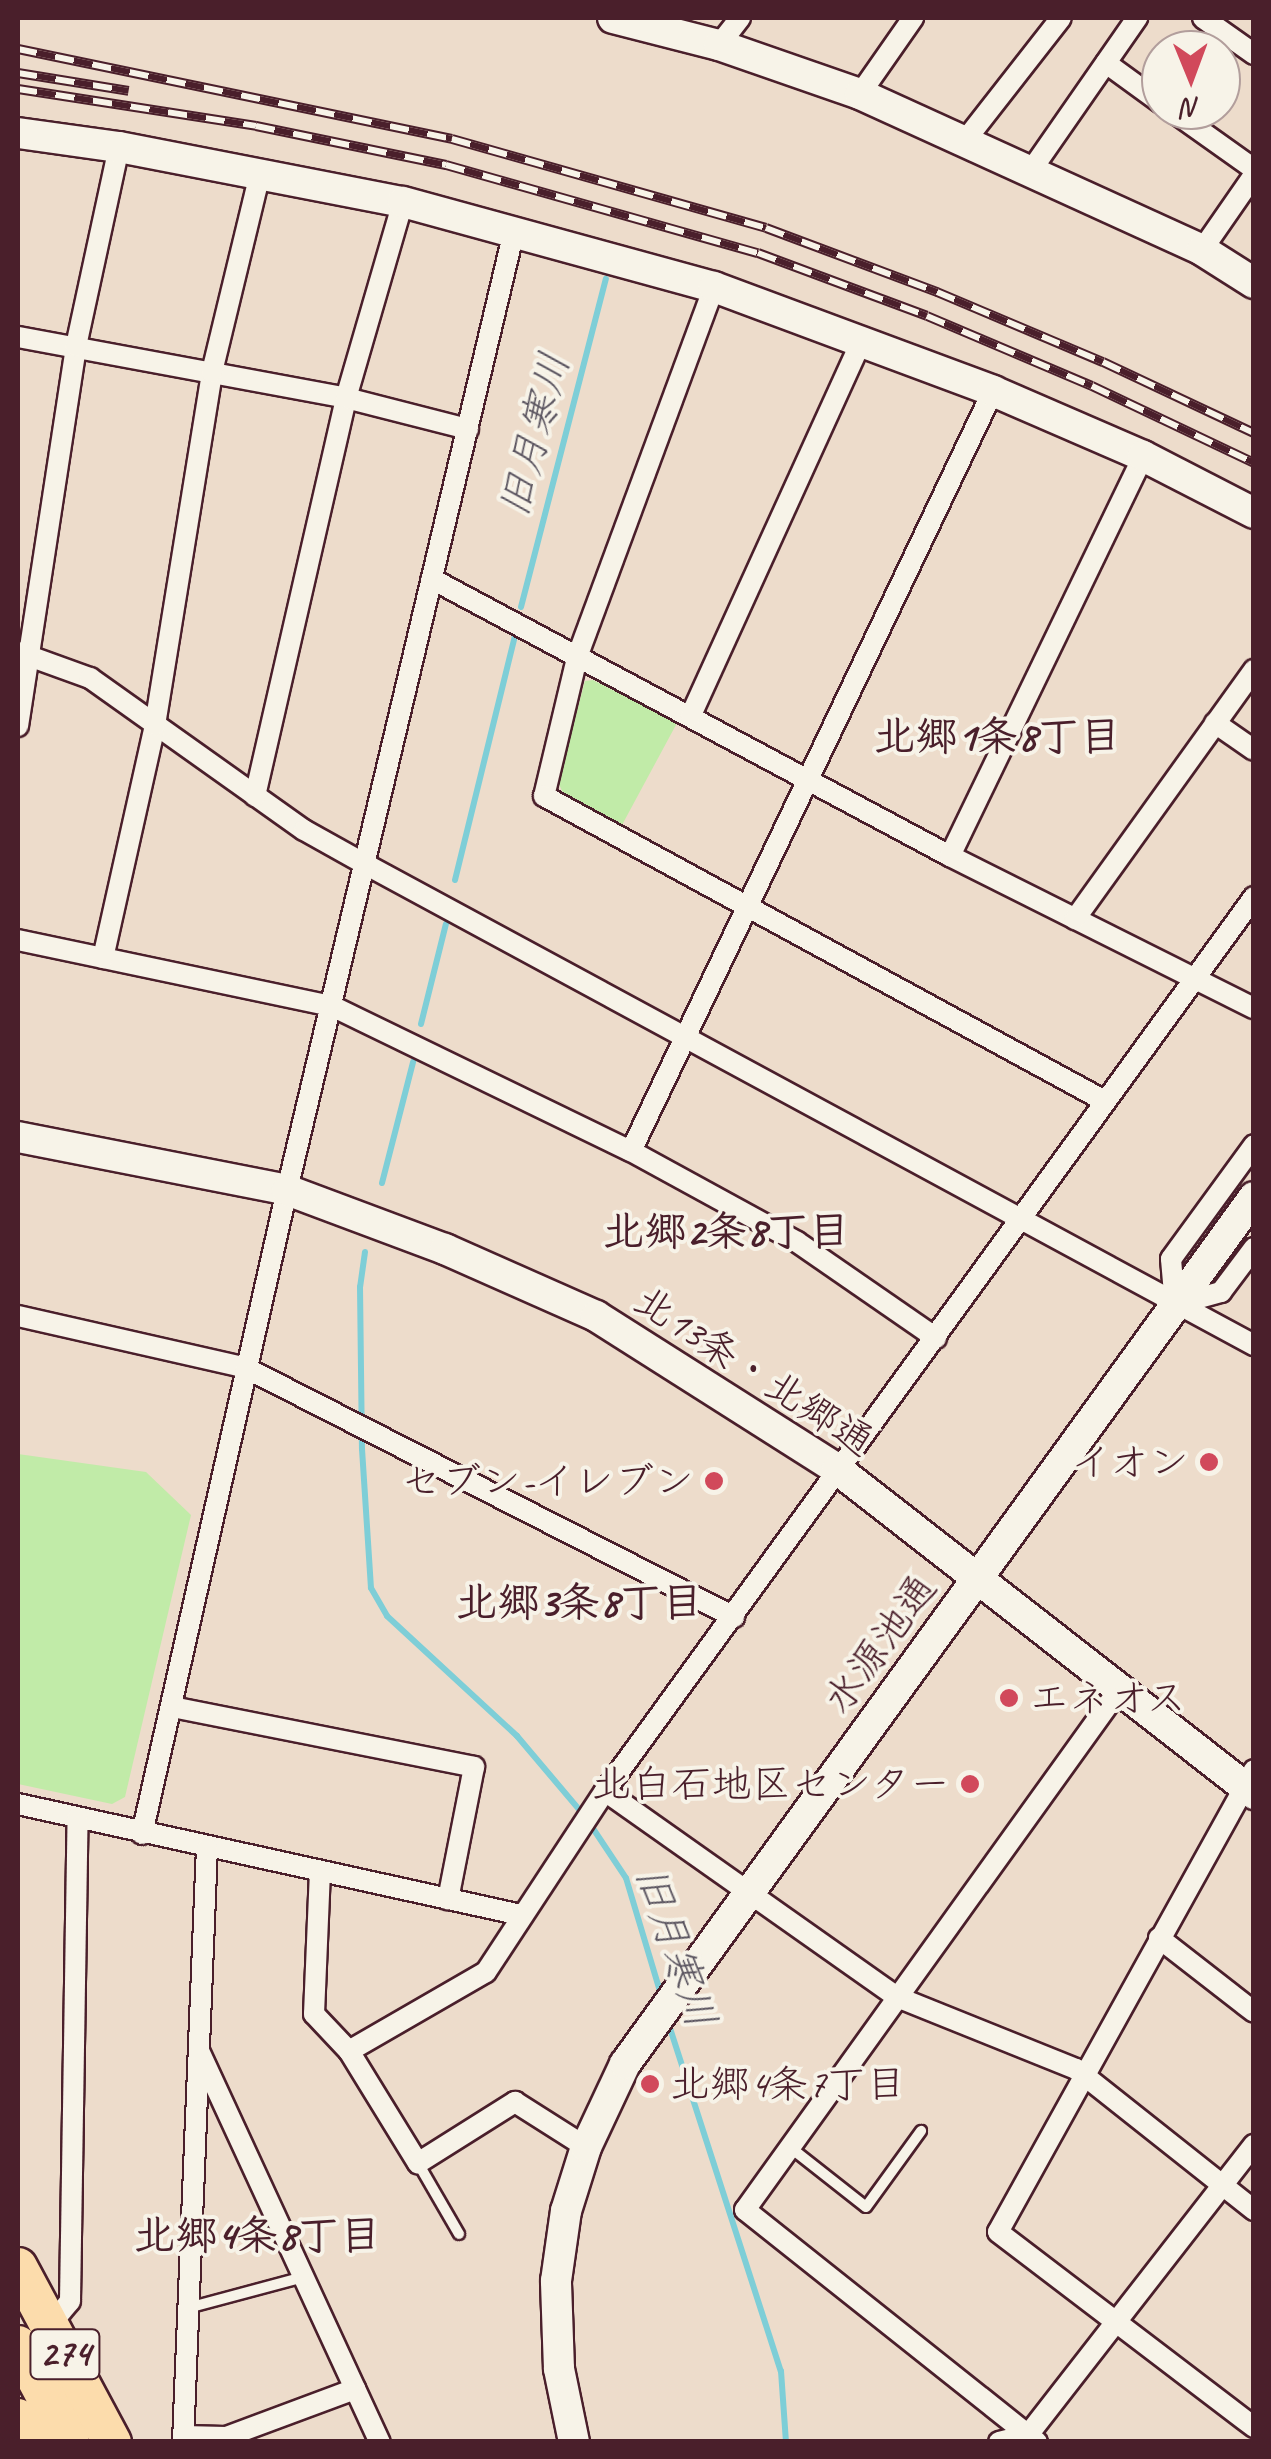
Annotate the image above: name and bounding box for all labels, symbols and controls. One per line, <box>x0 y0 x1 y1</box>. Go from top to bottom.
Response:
north arrow <box>1141 30 1241 130</box>
text: N <box>1183 91 1200 126</box>
water label: 旧月寒川 <box>489 347 581 523</box>
district label: 北郷1条8丁目 <box>873 712 1121 762</box>
district label: 北郷2条8丁目 <box>602 1207 850 1257</box>
street label: 北13条・北郷通 <box>625 1276 883 1466</box>
place label: イオン <box>1069 1438 1189 1486</box>
marker: イオン <box>1198 1451 1220 1473</box>
place label: セブン-イレブン <box>401 1457 694 1505</box>
marker: セブン-イレブン <box>703 1470 725 1492</box>
street label: 水源池通 <box>814 1565 946 1723</box>
district label: 北郷3条8丁目 <box>455 1578 703 1628</box>
place label: エネオス <box>1029 1674 1189 1722</box>
marker: エネオス <box>998 1687 1020 1709</box>
place label: 北白石地区センター <box>590 1760 950 1808</box>
marker: 北白石地区センター <box>959 1773 981 1795</box>
water label: 旧月寒川 <box>624 1859 726 2035</box>
place label: 北郷4条7丁目 <box>670 2060 906 2108</box>
marker: 北郷4条7丁目 <box>639 2073 661 2095</box>
district label: 北郷4条8丁目 <box>133 2211 381 2261</box>
road number: 274 <box>28 2321 102 2387</box>

